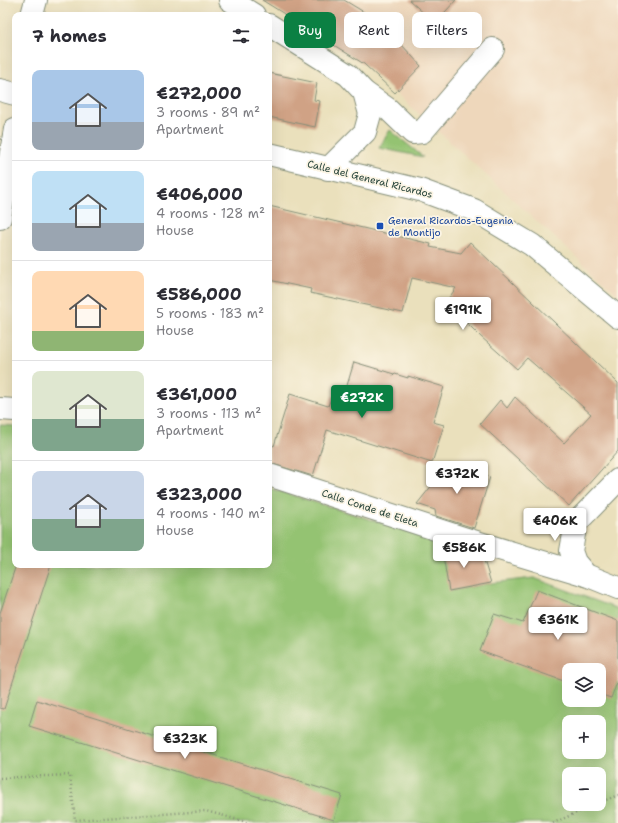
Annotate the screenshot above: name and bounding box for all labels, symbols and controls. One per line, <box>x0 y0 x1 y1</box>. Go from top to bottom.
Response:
chip: Buy <box>284 12 336 48</box>
chip: Rent <box>344 12 404 48</box>
chip: Filters <box>412 12 482 48</box>
text: 7 homes <box>32 25 107 47</box>
icon: filters <box>230 25 252 47</box>
text: €272,000 <box>156 82 242 104</box>
icon: home <box>64 86 112 134</box>
text: 3 rooms · 89 m² <box>156 104 260 121</box>
text: Apartment <box>156 121 224 138</box>
street label: Calle del General Ricardos <box>306 157 434 201</box>
text: €406,000 <box>156 183 243 205</box>
icon: home <box>64 187 112 235</box>
text: 4 rooms · 128 m² <box>156 205 265 222</box>
place label: General Ricardos-Eugenia de Montijo <box>388 214 514 239</box>
marker: General Ricardos-Eugenia de Montijo <box>375 221 385 231</box>
text: House <box>156 222 194 239</box>
text: €586,000 <box>156 283 242 305</box>
icon: home <box>64 287 112 335</box>
pin: €191K <box>435 297 491 331</box>
text: €191K <box>444 301 482 318</box>
text: 5 rooms · 183 m² <box>156 305 264 322</box>
text: House <box>156 322 194 339</box>
text: €361,000 <box>156 383 237 405</box>
pin: €272K <box>334 385 390 419</box>
icon: home <box>64 387 112 435</box>
text: €272K <box>340 389 384 406</box>
text: 3 rooms · 113 m² <box>156 405 261 422</box>
text: Apartment <box>156 422 224 439</box>
pin: €372K <box>429 461 485 495</box>
text: €372K <box>435 465 479 482</box>
text: €323,000 <box>156 483 242 505</box>
street label: Calle Conde de Eleta <box>320 486 421 530</box>
icon: home <box>64 487 112 535</box>
text: 4 rooms · 140 m² <box>156 505 265 522</box>
pin: €406K <box>527 508 583 542</box>
text: €406K <box>532 512 578 529</box>
text: House <box>156 522 194 539</box>
pin: €586K <box>436 535 492 569</box>
text: €586K <box>442 539 486 556</box>
pin: €361K <box>530 607 586 641</box>
text: €361K <box>537 611 579 628</box>
map controls <box>562 663 606 811</box>
button: layers <box>562 663 606 707</box>
button: + <box>562 715 606 759</box>
pin: €323K <box>157 726 213 760</box>
text: €323K <box>163 730 207 747</box>
button: − <box>562 767 606 811</box>

